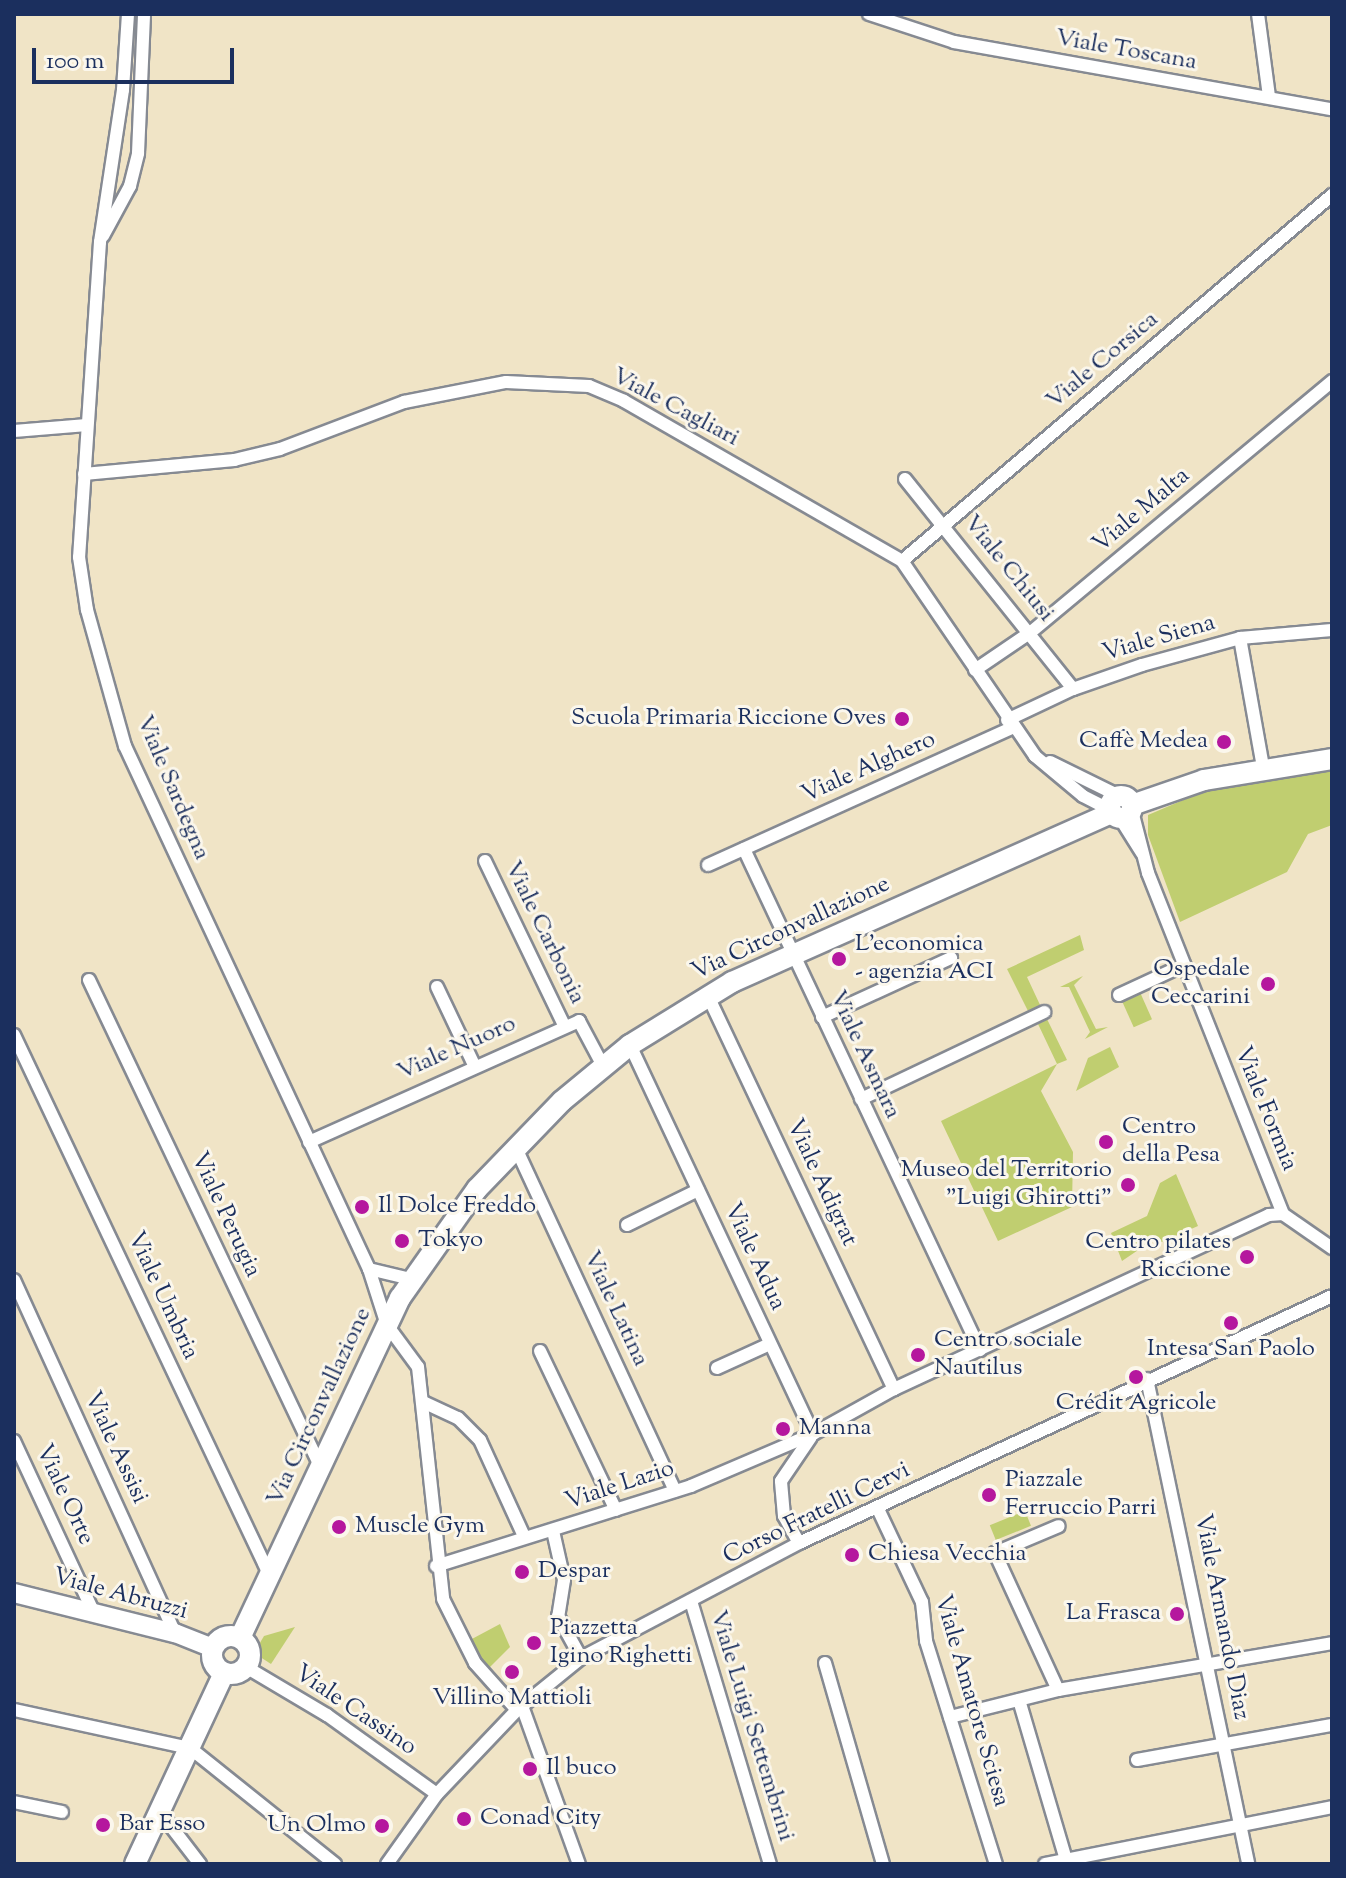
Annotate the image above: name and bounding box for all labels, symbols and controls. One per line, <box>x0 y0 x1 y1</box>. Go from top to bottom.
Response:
street label: Viale Toscana <box>1053 24 1199 78</box>
scale bar <box>36 32 238 82</box>
text: 100 m <box>46 45 104 79</box>
street label: Viale Corsica <box>1041 306 1165 416</box>
street label: Viale Cagliari <box>606 362 744 454</box>
street label: Viale Malta <box>1088 462 1196 560</box>
street label: Viale Chiusi <box>956 510 1060 628</box>
street label: Viale Siena <box>1099 609 1219 669</box>
place label: Scuola Primaria Riccione Oves <box>571 705 886 733</box>
marker: Scuola Primaria Riccione Oves <box>893 710 911 728</box>
street label: Viale Sardegna <box>129 711 215 865</box>
street label: Viale Alghero <box>798 726 940 810</box>
place label: Caffè Medea <box>1079 728 1208 756</box>
marker: Caffè Medea <box>1215 733 1233 751</box>
street label: Viale Carbonia <box>497 857 591 1009</box>
street label: Via Circonvallazione <box>687 870 895 988</box>
place label: L'economica - agenzia ACI <box>855 931 994 987</box>
marker: L'economica - agenzia ACI <box>830 950 848 968</box>
place label: Ospedale Ceccarini <box>1151 956 1250 1012</box>
marker: Ospedale Ceccarini <box>1257 973 1279 995</box>
street label: Viale Asmara <box>822 986 906 1124</box>
street label: Viale Nuoro <box>393 1010 521 1088</box>
street label: Viale Formia <box>1227 1043 1303 1175</box>
place label: Centro della Pesa <box>1122 1114 1220 1170</box>
street label: Viale Adigrat <box>779 1115 863 1251</box>
marker: Centro della Pesa <box>1097 1133 1115 1151</box>
street label: Viale Perugia <box>183 1148 267 1282</box>
place label: Museo del Territorio "Luigi Ghirotti" <box>901 1157 1112 1213</box>
marker: Museo del Territorio "Luigi Ghirotti" <box>1119 1176 1137 1194</box>
place label: Il Dolce Freddo <box>378 1193 536 1221</box>
marker: Il Dolce Freddo <box>353 1198 371 1216</box>
street label: Viale Adua <box>717 1199 791 1315</box>
street label: Viale Umbria <box>120 1227 204 1365</box>
place label: Tokyo <box>418 1227 483 1255</box>
place label: Centro pilates Riccione <box>1085 1229 1231 1285</box>
marker: Tokyo <box>393 1232 411 1250</box>
street label: Viale Latina <box>576 1247 654 1371</box>
marker: Centro pilates Riccione <box>1238 1248 1256 1266</box>
street label: Via Circonvallazione <box>261 1303 379 1511</box>
marker: Intesa San Paolo <box>1222 1314 1240 1332</box>
place label: Centro sociale Nautilus <box>934 1327 1082 1383</box>
place label: Intesa San Paolo <box>1147 1336 1315 1364</box>
marker: Centro sociale Nautilus <box>909 1346 927 1364</box>
marker: Crédit Agricole <box>1127 1368 1145 1386</box>
street label: Viale Assisi <box>77 1388 153 1508</box>
place label: Crédit Agricole <box>1056 1390 1216 1418</box>
place label: Manna <box>799 1415 872 1443</box>
marker: Manna <box>774 1420 792 1438</box>
street label: Viale Orte <box>28 1440 100 1550</box>
street label: Viale Lazio <box>562 1455 678 1517</box>
street label: Corso Fratelli Cervi <box>719 1456 915 1572</box>
place label: Piazzale Ferruccio Parri <box>1005 1467 1156 1523</box>
marker: Piazzale Ferruccio Parri <box>980 1486 998 1504</box>
street label: Viale Armando Diaz <box>1187 1512 1255 1722</box>
place label: Muscle Gym <box>355 1513 485 1541</box>
marker: Muscle Gym <box>330 1518 348 1536</box>
place label: Chiesa Vecchia <box>868 1541 1027 1569</box>
marker: Chiesa Vecchia <box>843 1546 861 1564</box>
place label: Despar <box>538 1558 611 1586</box>
street label: Viale Abruzzi <box>49 1563 191 1627</box>
marker: Despar <box>513 1563 531 1581</box>
street label: Viale Amatore Sciesa <box>927 1592 1015 1810</box>
place label: La Frasca <box>1066 1600 1161 1628</box>
marker: La Frasca <box>1168 1605 1186 1623</box>
street label: Viale Luigi Settembrini <box>702 1607 800 1845</box>
place label: Piazzetta Igino Righetti <box>550 1615 692 1671</box>
marker: Piazzetta Igino Righetti <box>525 1634 543 1652</box>
street label: Viale Cassino <box>288 1660 422 1762</box>
marker: Villino Mattioli <box>503 1663 521 1681</box>
place label: Villino Mattioli <box>432 1685 592 1713</box>
place label: Il buco <box>546 1755 617 1783</box>
marker: Il buco <box>521 1760 539 1778</box>
place label: Conad City <box>480 1805 601 1833</box>
marker: Conad City <box>455 1810 473 1828</box>
place label: Bar Esso <box>119 1811 205 1839</box>
place label: Un Olmo <box>267 1812 366 1840</box>
marker: Bar Esso <box>94 1816 112 1834</box>
marker: Un Olmo <box>373 1817 391 1835</box>

